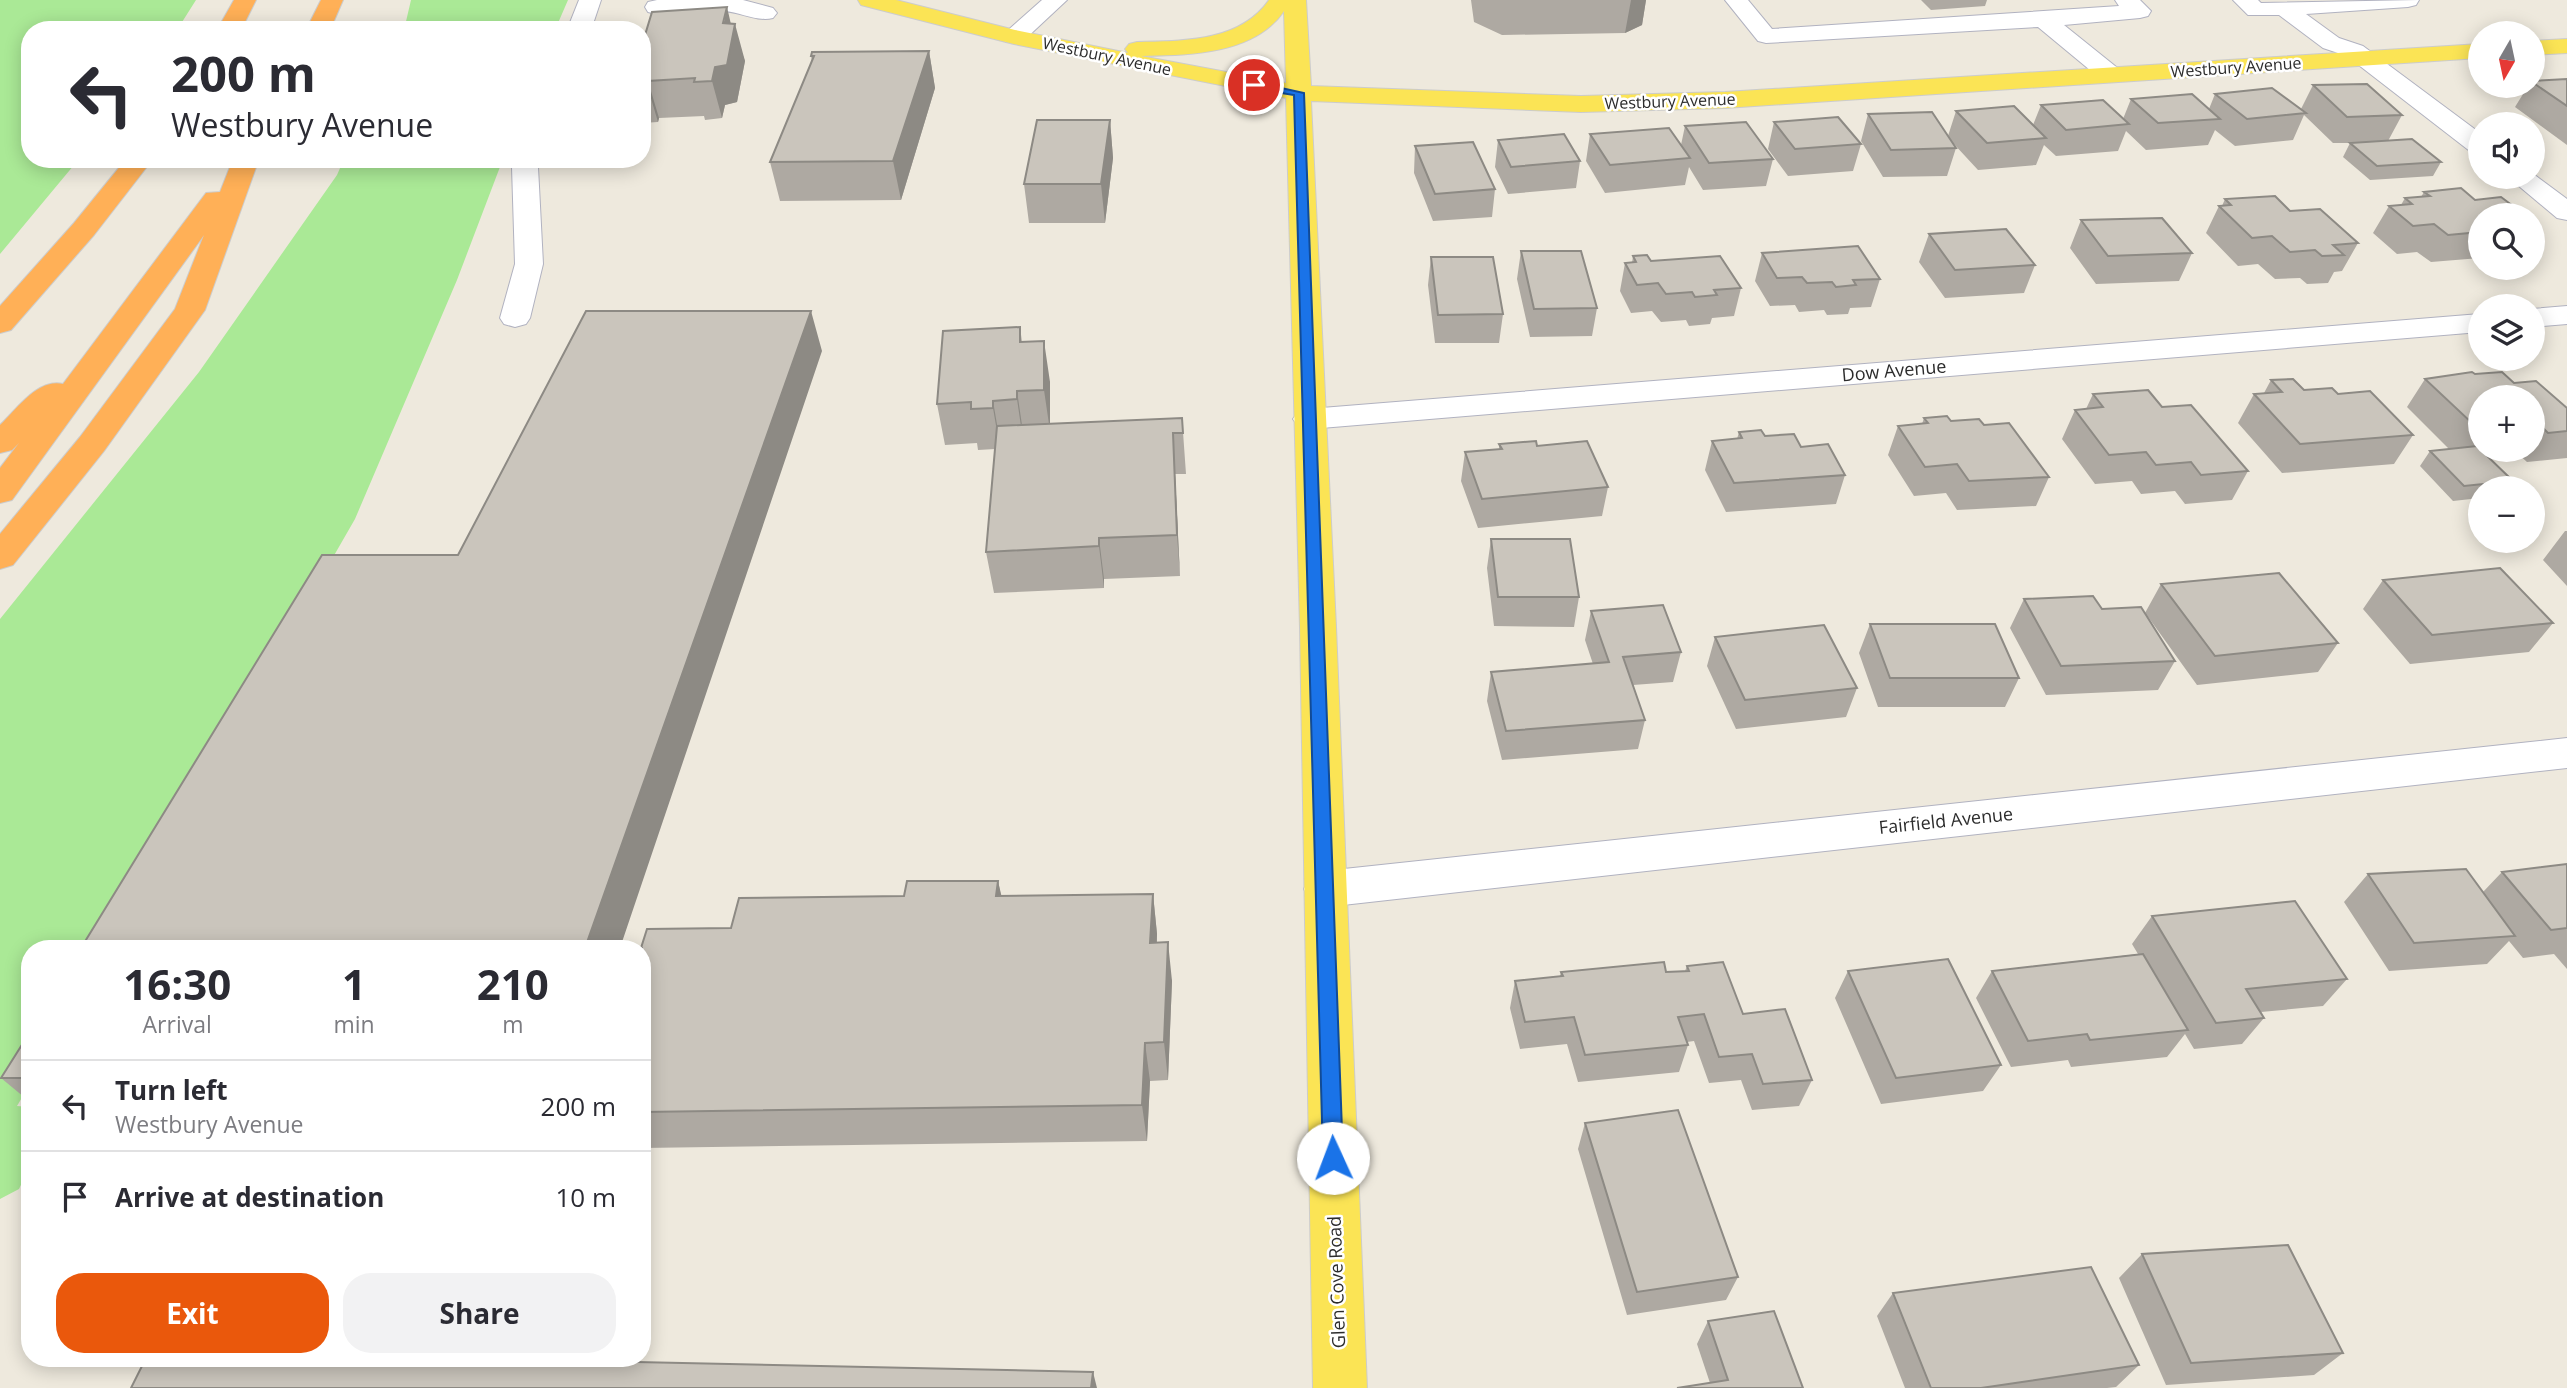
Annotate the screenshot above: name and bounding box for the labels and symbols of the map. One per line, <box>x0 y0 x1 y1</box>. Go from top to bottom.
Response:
north arrow <box>2468 21 2544 98</box>
street label: Westbury Avenue <box>1041 32 1173 80</box>
street label: Westbury Avenue <box>2170 51 2302 83</box>
pin <box>1224 55 1284 115</box>
street label: Westbury Avenue <box>1604 88 1736 114</box>
street label: Dow Avenue <box>1840 353 1947 387</box>
street label: Fairfield Avenue <box>1878 801 2014 839</box>
position arrow <box>1296 1121 1370 1195</box>
street label: Glen Cove Road <box>1322 1215 1350 1349</box>

